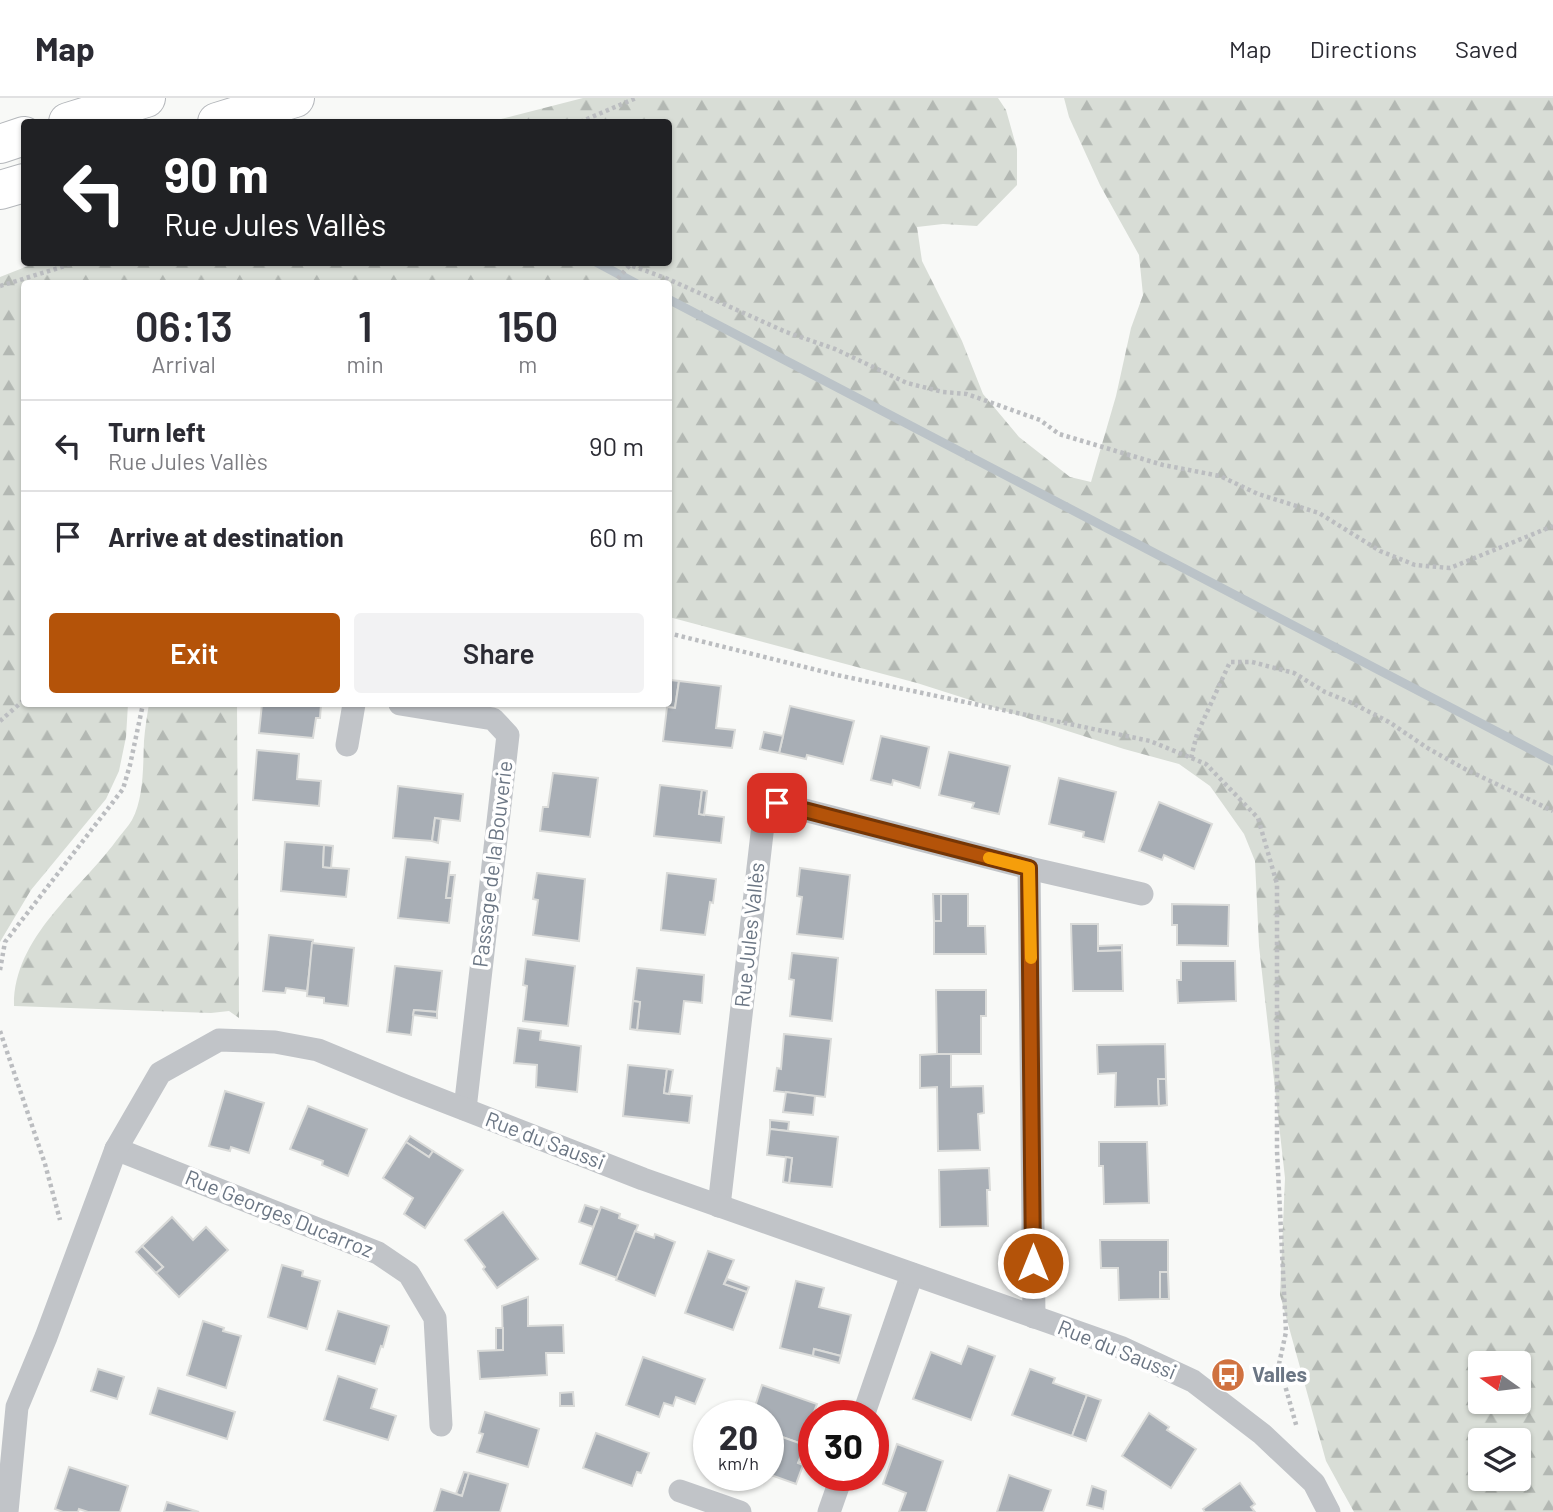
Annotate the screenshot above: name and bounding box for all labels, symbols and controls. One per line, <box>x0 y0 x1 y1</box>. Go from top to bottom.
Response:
text: Map <box>35 28 95 68</box>
text: Map <box>1229 34 1272 63</box>
text: Directions <box>1310 34 1417 63</box>
text: Saved <box>1455 34 1518 63</box>
text: 90 m <box>164 144 269 203</box>
icon: left <box>49 147 140 238</box>
text: Rue Jules Vallès <box>164 204 386 242</box>
text: 06:13 <box>135 300 233 350</box>
text: 1 <box>358 300 373 350</box>
text: 150 <box>497 300 558 350</box>
text: Arrival <box>152 350 216 378</box>
text: min <box>346 350 384 378</box>
text: m <box>518 350 537 378</box>
text: Turn left <box>108 416 206 447</box>
icon: left <box>49 427 87 465</box>
text: 90 m <box>589 430 644 461</box>
text: Rue Jules Vallès <box>108 447 268 475</box>
icon: arrive <box>49 518 87 556</box>
text: Arrive at destination <box>108 521 344 552</box>
text: 60 m <box>589 521 644 552</box>
button: Exit <box>49 613 340 693</box>
button: Share <box>354 613 644 693</box>
street label: Passage de la Bouverie <box>466 759 517 968</box>
pin <box>747 773 807 833</box>
icon: arrive <box>758 784 796 822</box>
street label: Rue Jules Vallès <box>728 861 769 1009</box>
street label: Rue du Saussi <box>482 1105 609 1174</box>
street label: Rue Georges Ducarroz <box>182 1163 377 1262</box>
position arrow <box>996 1226 1070 1300</box>
street label: Rue du Saussi <box>1055 1313 1181 1384</box>
north arrow <box>1468 1351 1531 1414</box>
map controls <box>1468 1351 1531 1491</box>
bus stop icon: Valles <box>1209 1356 1247 1394</box>
place label: Valles <box>1252 1361 1307 1386</box>
speed limit sign: 30 <box>798 1400 889 1491</box>
text: 20 <box>719 1415 758 1457</box>
button: layers <box>1468 1428 1531 1491</box>
text: km/h <box>718 1452 759 1474</box>

